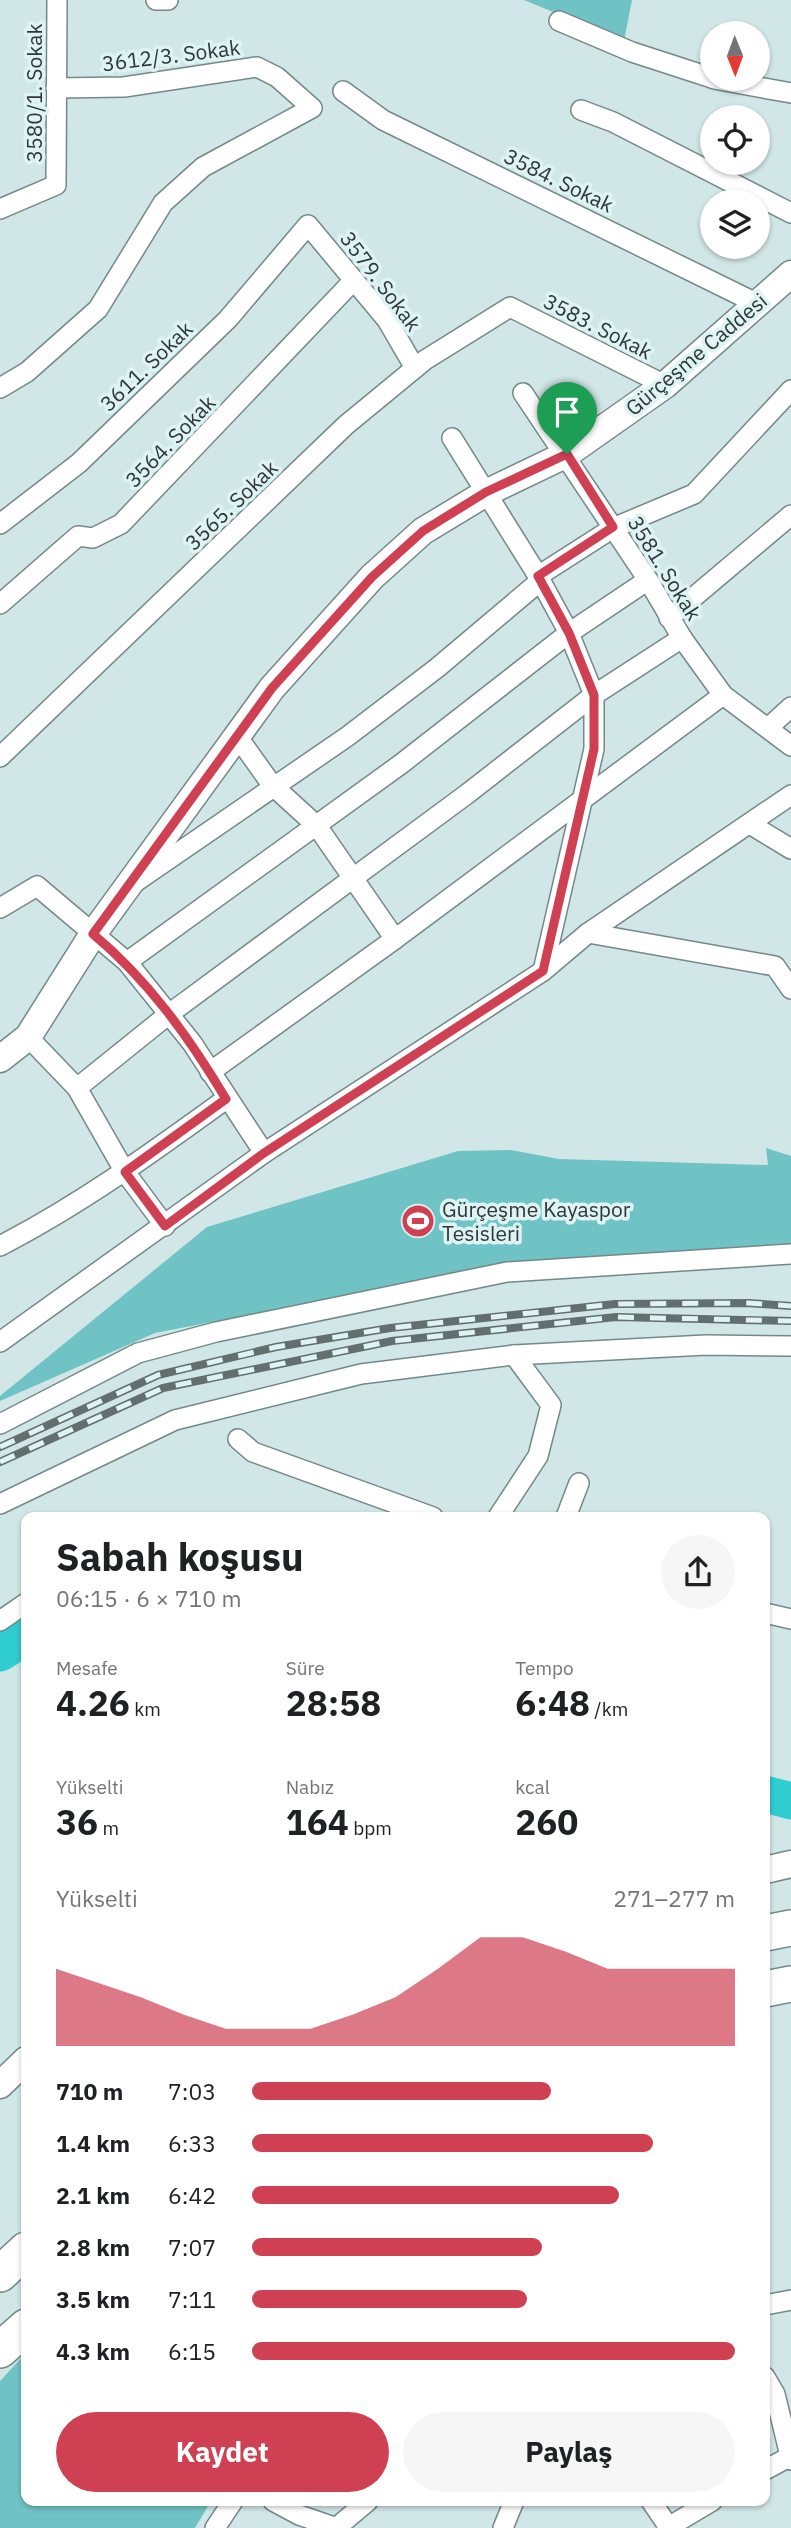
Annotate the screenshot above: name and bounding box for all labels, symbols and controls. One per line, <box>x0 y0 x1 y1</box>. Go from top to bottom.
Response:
north arrow <box>700 21 770 91</box>
map controls <box>700 21 770 259</box>
street label: 3580/1. Sokak <box>20 24 48 162</box>
street label: 3612/3. Sokak <box>100 33 242 77</box>
button: locate <box>700 105 770 175</box>
street label: 3584. Sokak <box>500 141 618 219</box>
button: layers <box>700 189 770 259</box>
street label: 3579. Sokak <box>334 225 428 337</box>
street label: Gürçeşme Caddesi <box>619 286 773 422</box>
street label: 3583. Sokak <box>539 287 657 365</box>
street label: 3611. Sokak <box>94 315 198 417</box>
pin <box>537 382 597 454</box>
street label: 3564. Sokak <box>119 389 221 493</box>
icon: arrive <box>548 393 586 431</box>
street label: 3565. Sokak <box>179 454 283 556</box>
street label: 3581. Sokak <box>622 510 708 626</box>
place label: Gürçeşme Kayaspor Tesisleri <box>442 1195 631 1247</box>
sports icon: Gürçeşme Kayaspor Tesisleri <box>399 1202 437 1240</box>
text: Sabah koşusu <box>56 1532 304 1581</box>
button: share <box>661 1535 735 1609</box>
text: 06:15 · 6 × 710 m <box>56 1583 242 1613</box>
text: Mesafe <box>56 1656 118 1680</box>
text: Süre <box>286 1656 325 1680</box>
text: Tempo <box>515 1656 574 1680</box>
text: 4.26 <box>56 1680 130 1726</box>
text: 28:58 <box>286 1680 381 1726</box>
text: 6:48 <box>515 1680 590 1726</box>
text: km <box>130 1697 161 1721</box>
text: /km <box>590 1697 628 1721</box>
text: Yükselti <box>56 1775 124 1799</box>
text: Nabız <box>286 1775 334 1799</box>
text: kcal <box>515 1775 550 1799</box>
text: 36 <box>56 1799 98 1845</box>
text: 164 <box>286 1799 349 1845</box>
text: 260 <box>515 1799 578 1845</box>
text: m <box>98 1816 119 1840</box>
text: bpm <box>349 1816 392 1840</box>
text: Yükselti <box>56 1883 138 1913</box>
text: 271–277 m <box>613 1883 735 1913</box>
text: 710 m <box>56 2076 123 2106</box>
text: 7:03 <box>168 2076 216 2106</box>
text: 1.4 km <box>56 2128 130 2158</box>
text: 6:33 <box>168 2128 216 2158</box>
text: 2.1 km <box>56 2180 130 2210</box>
text: 6:42 <box>168 2180 216 2210</box>
text: 2.8 km <box>56 2232 130 2262</box>
text: 7:07 <box>168 2232 216 2262</box>
text: 3.5 km <box>56 2284 130 2314</box>
text: 7:11 <box>168 2284 216 2314</box>
text: 4.3 km <box>56 2336 130 2366</box>
text: 6:15 <box>168 2336 216 2366</box>
button: Kaydet <box>56 2412 389 2492</box>
button: Paylaş <box>403 2412 735 2492</box>

